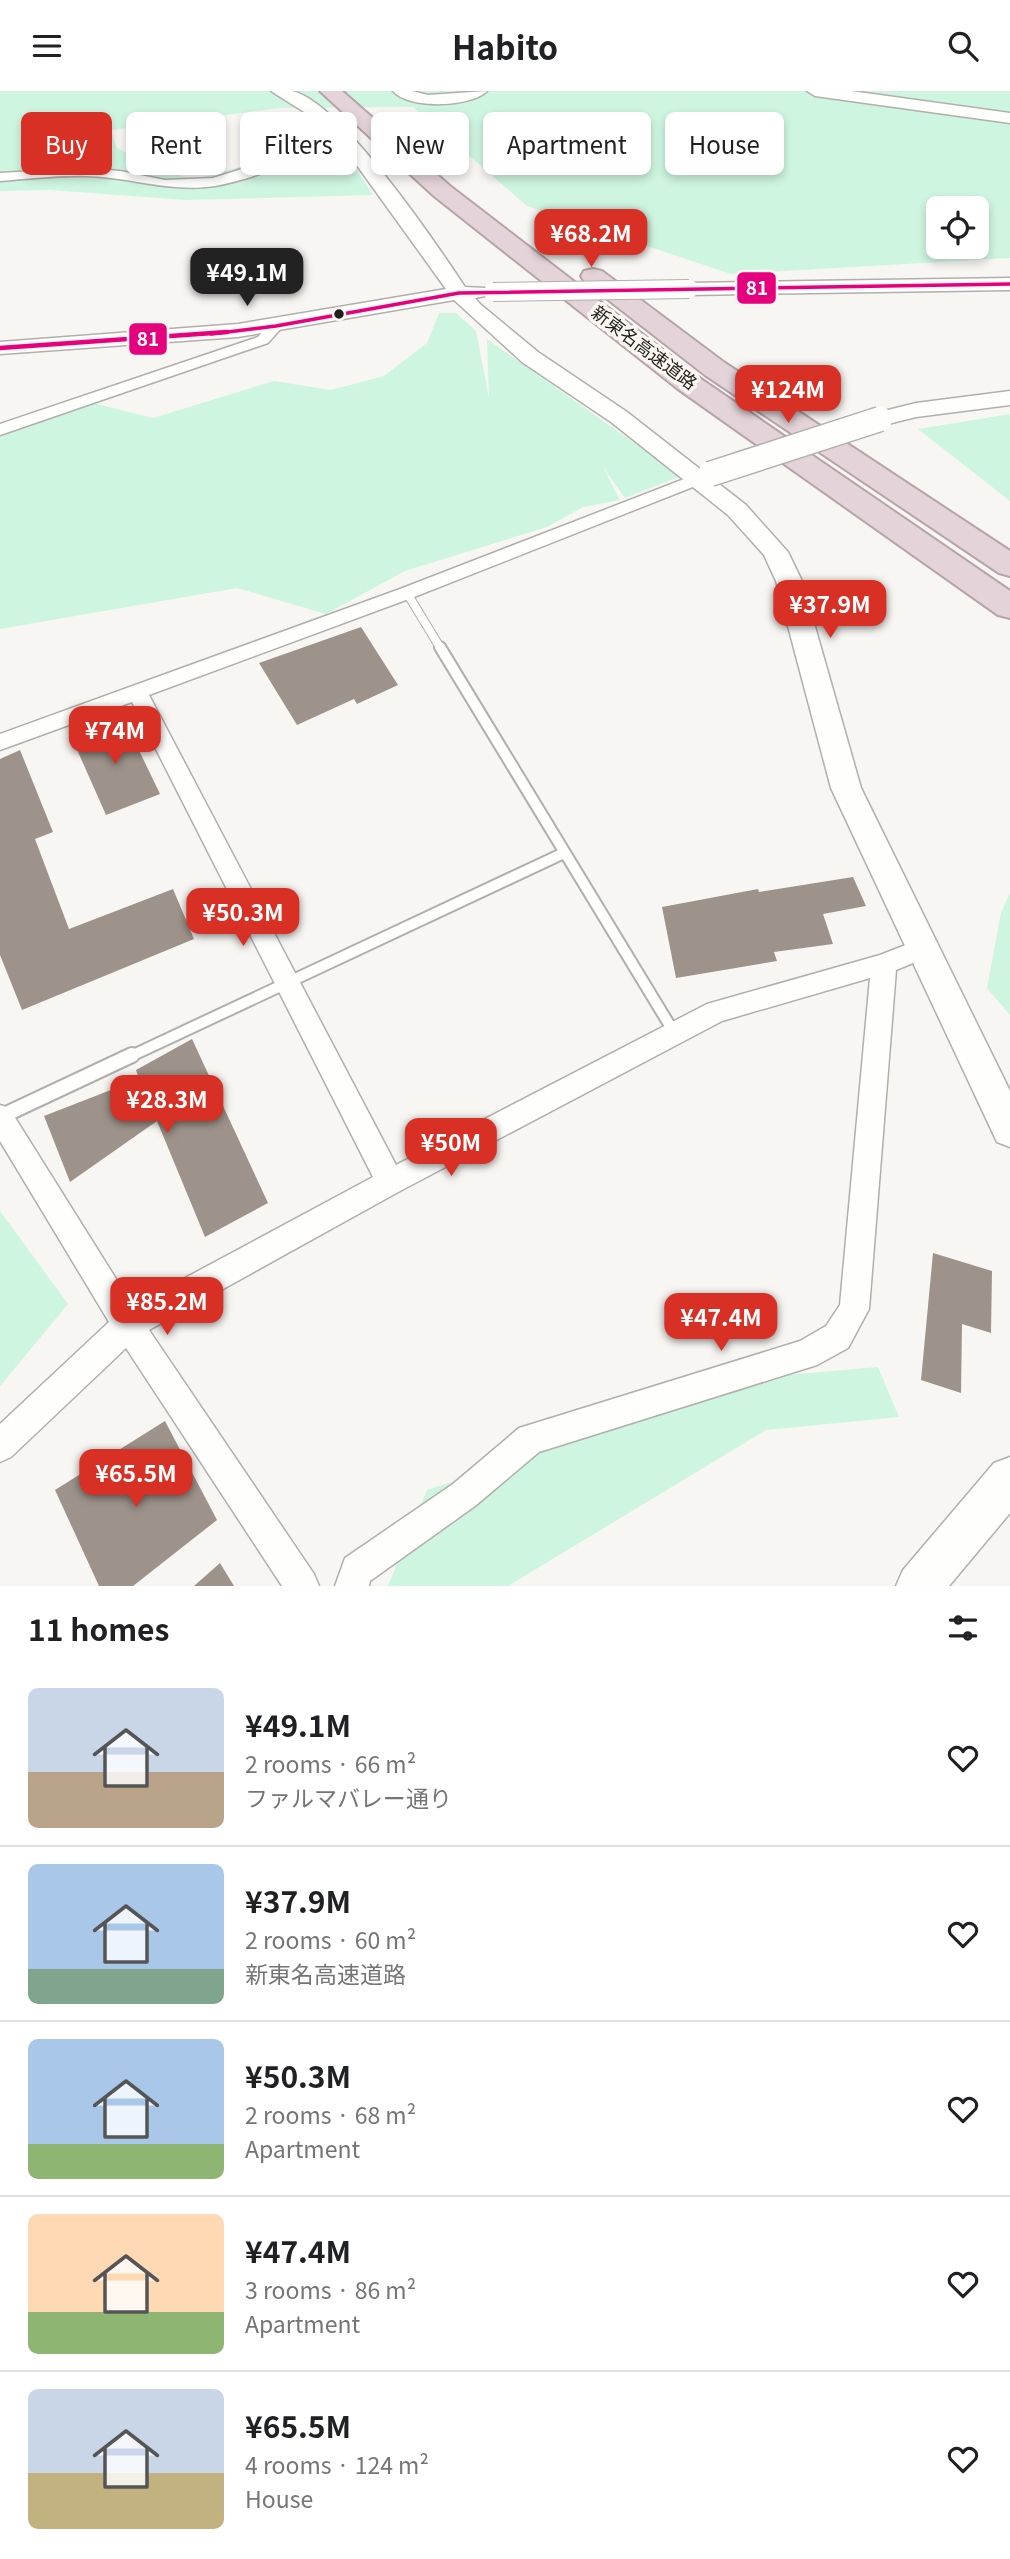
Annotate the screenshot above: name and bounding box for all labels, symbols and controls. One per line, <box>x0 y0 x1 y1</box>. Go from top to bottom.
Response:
text: Habito <box>452 23 558 69</box>
icon: menu <box>28 27 66 65</box>
icon: search <box>944 27 982 65</box>
chip: Buy <box>21 112 112 175</box>
chip: Rent <box>126 112 226 175</box>
chip: Filters <box>240 112 357 175</box>
chip: New <box>371 112 469 175</box>
chip: Apartment <box>483 112 651 175</box>
chip: House <box>665 112 784 175</box>
map controls <box>926 196 989 259</box>
button: locate <box>926 196 989 259</box>
pin: ¥68.2M <box>534 209 648 269</box>
text: ¥68.2M <box>550 215 632 249</box>
pin: ¥49.1M <box>190 249 304 308</box>
text: ¥49.1M <box>206 254 288 288</box>
line badge: 81 <box>736 271 777 305</box>
text: 81 <box>746 273 768 300</box>
street label: 新東名高速道路 <box>587 298 703 395</box>
unlabelled marker <box>332 307 346 321</box>
line badge: 81 <box>128 322 168 356</box>
text: 81 <box>137 324 159 351</box>
pin: ¥124M <box>739 365 837 425</box>
text: ¥124M <box>751 371 825 405</box>
pin: ¥37.9M <box>773 581 887 640</box>
text: ¥37.9M <box>789 586 871 620</box>
pin: ¥74M <box>74 707 156 766</box>
text: ¥74M <box>85 712 145 746</box>
pin: ¥50.3M <box>186 889 300 948</box>
text: ¥50.3M <box>202 894 284 928</box>
pin: ¥28.3M <box>110 1075 224 1135</box>
text: ¥28.3M <box>126 1081 208 1115</box>
pin: ¥50M <box>410 1119 492 1178</box>
text: ¥50M <box>421 1124 481 1158</box>
pin: ¥85.2M <box>110 1277 224 1337</box>
text: ¥85.2M <box>126 1283 208 1317</box>
pin: ¥47.4M <box>664 1293 778 1353</box>
text: ¥47.4M <box>680 1299 762 1333</box>
pin: ¥65.5M <box>79 1449 193 1509</box>
text: ¥65.5M <box>95 1455 177 1489</box>
text: 11 homes <box>28 1606 169 1650</box>
icon: filters <box>944 1609 982 1647</box>
text: ¥49.1M <box>245 1702 351 1746</box>
icon: home <box>84 1716 168 1800</box>
icon: heart <box>944 1739 982 1777</box>
text: 2 rooms · 66 m² <box>245 1746 416 1780</box>
text: ファルマバレー通り <box>245 1780 452 1814</box>
text: ¥37.9M <box>245 1878 351 1922</box>
icon: home <box>84 1892 168 1976</box>
icon: heart <box>944 1915 982 1953</box>
text: 2 rooms · 60 m² <box>245 1922 416 1956</box>
text: 新東名高速道路 <box>245 1956 406 1990</box>
text: ¥50.3M <box>245 2053 351 2097</box>
icon: home <box>84 2067 168 2151</box>
icon: heart <box>944 2090 982 2128</box>
text: 2 rooms · 68 m² <box>245 2097 416 2131</box>
text: Apartment <box>245 2131 360 2165</box>
text: ¥47.4M <box>245 2228 351 2272</box>
icon: home <box>84 2242 168 2326</box>
icon: heart <box>944 2265 982 2303</box>
text: 3 rooms · 86 m² <box>245 2272 416 2306</box>
text: Apartment <box>245 2306 360 2340</box>
text: ¥65.5M <box>245 2403 351 2447</box>
icon: home <box>84 2417 168 2501</box>
icon: heart <box>944 2440 982 2478</box>
text: 4 rooms · 124 m² <box>245 2447 429 2481</box>
text: House <box>245 2481 313 2515</box>

